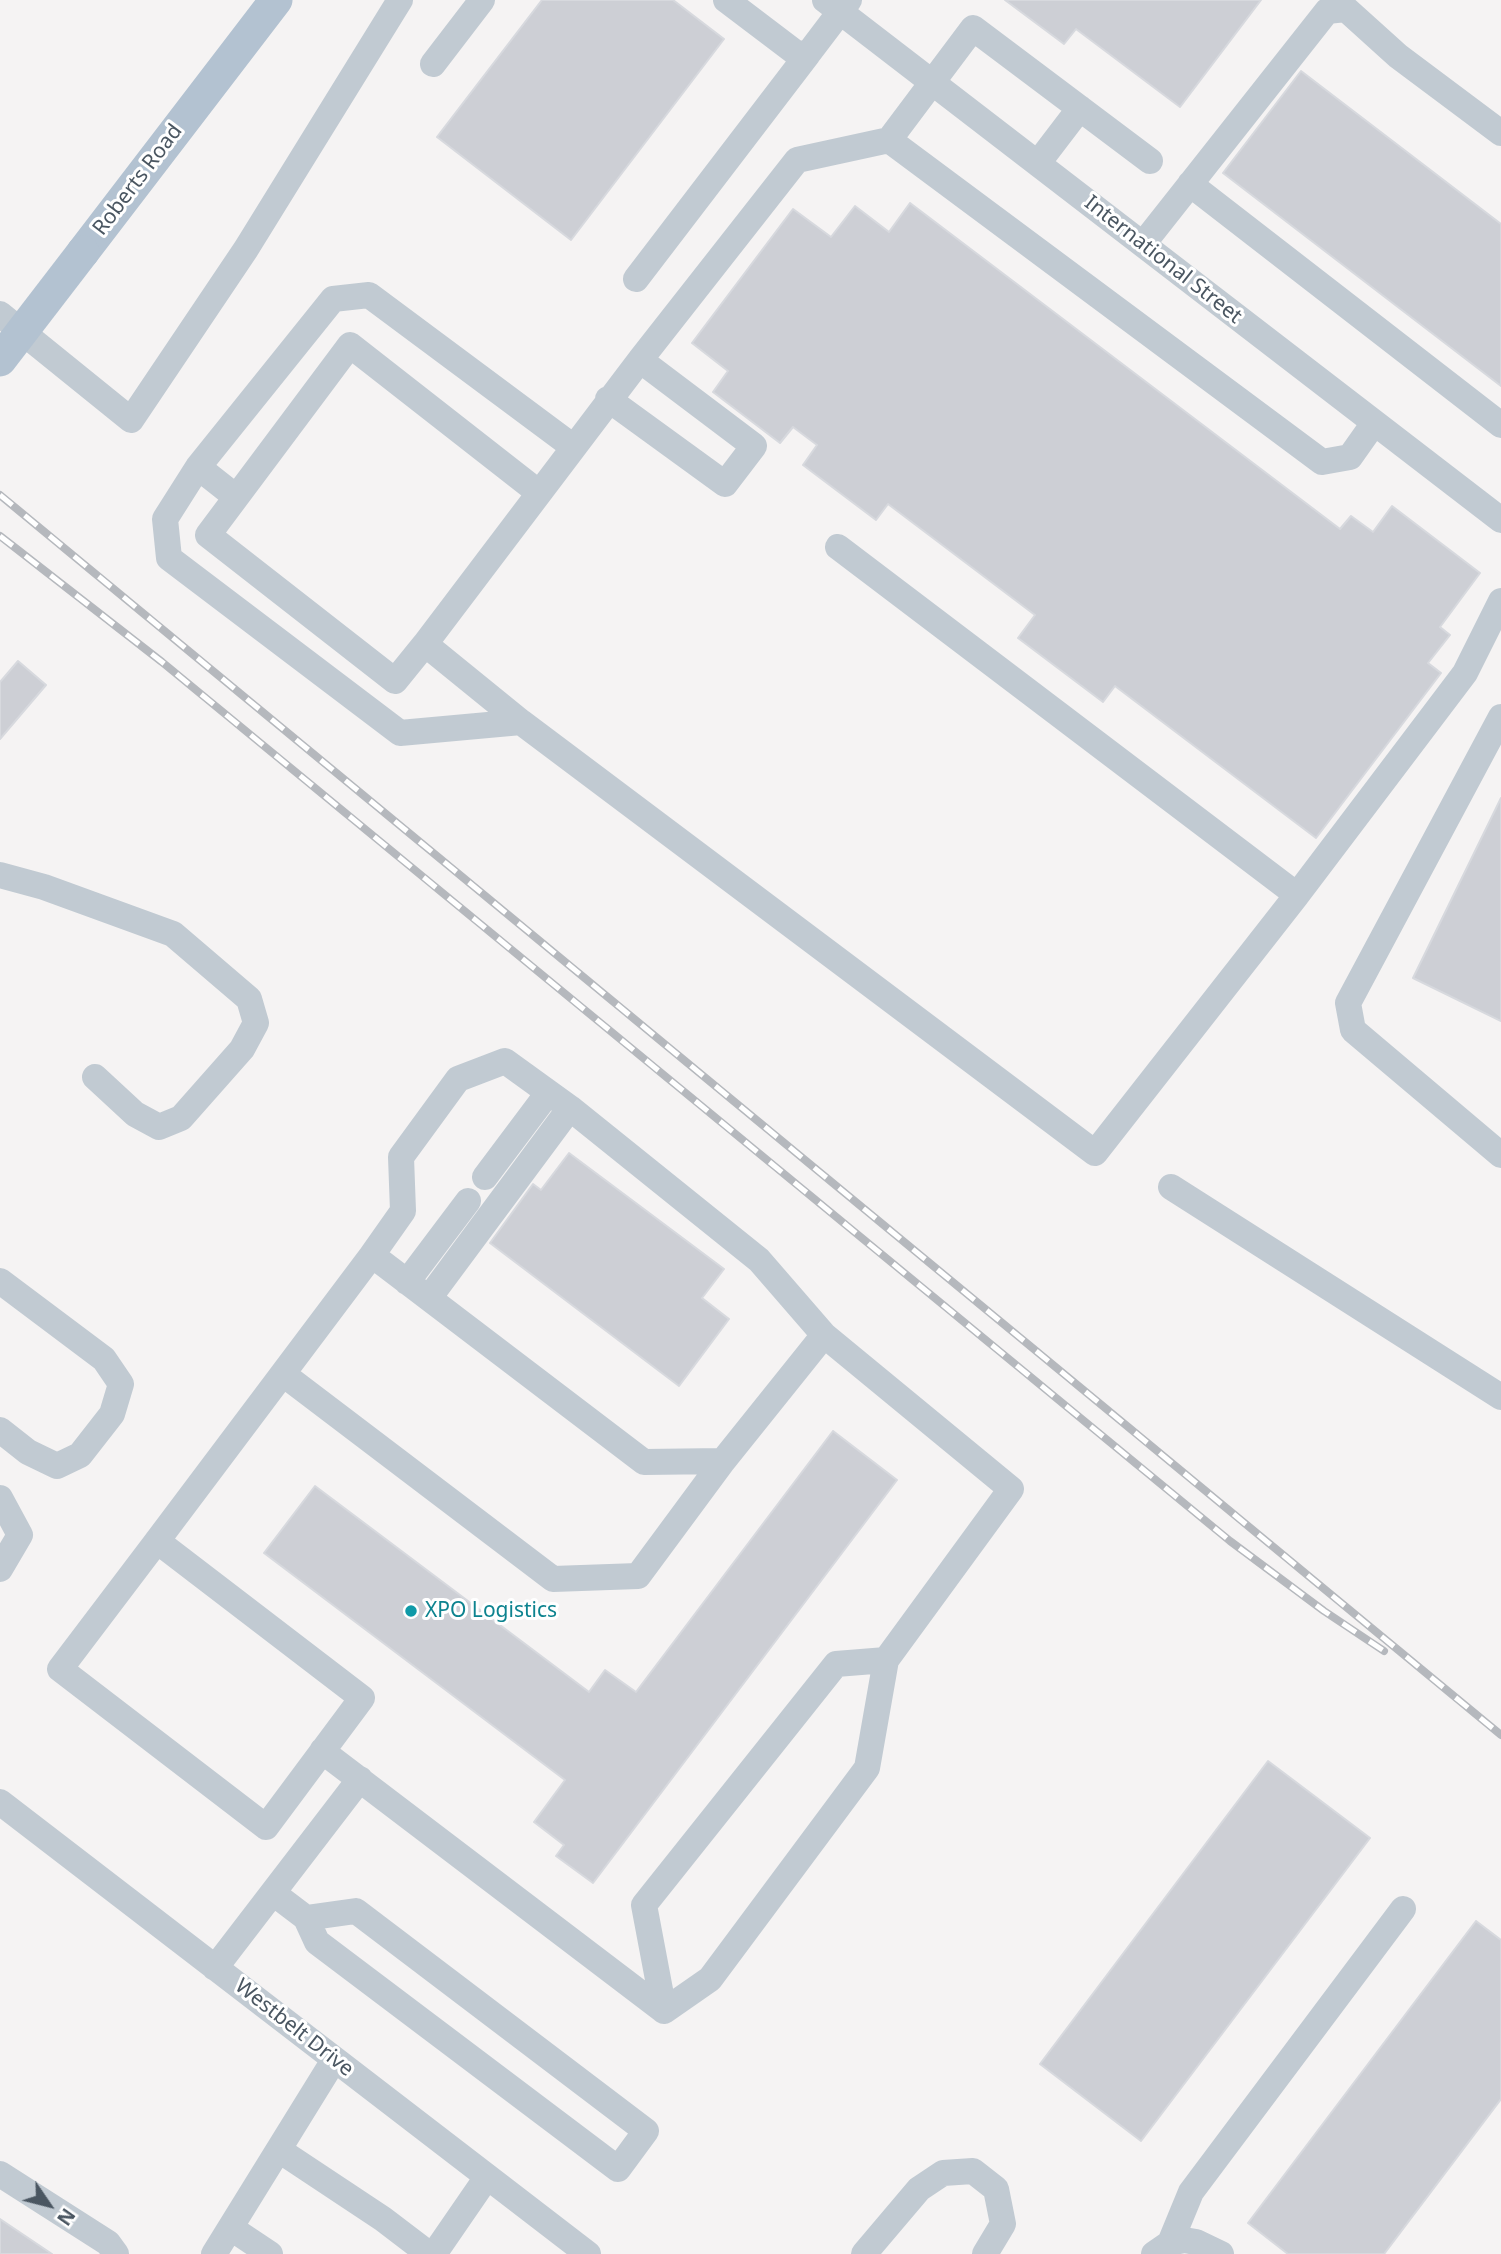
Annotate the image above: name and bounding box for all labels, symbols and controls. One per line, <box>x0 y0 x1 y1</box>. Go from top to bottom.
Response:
street label: Roberts Road <box>88 119 188 241</box>
street label: International Street <box>1079 191 1247 329</box>
place label: XPO Logistics <box>425 1598 557 1624</box>
marker: XPO Logistics <box>403 1603 419 1619</box>
street label: Westbelt Drive <box>230 1974 358 2082</box>
north arrow <box>14 2170 84 2240</box>
text: N <box>51 2203 81 2231</box>

